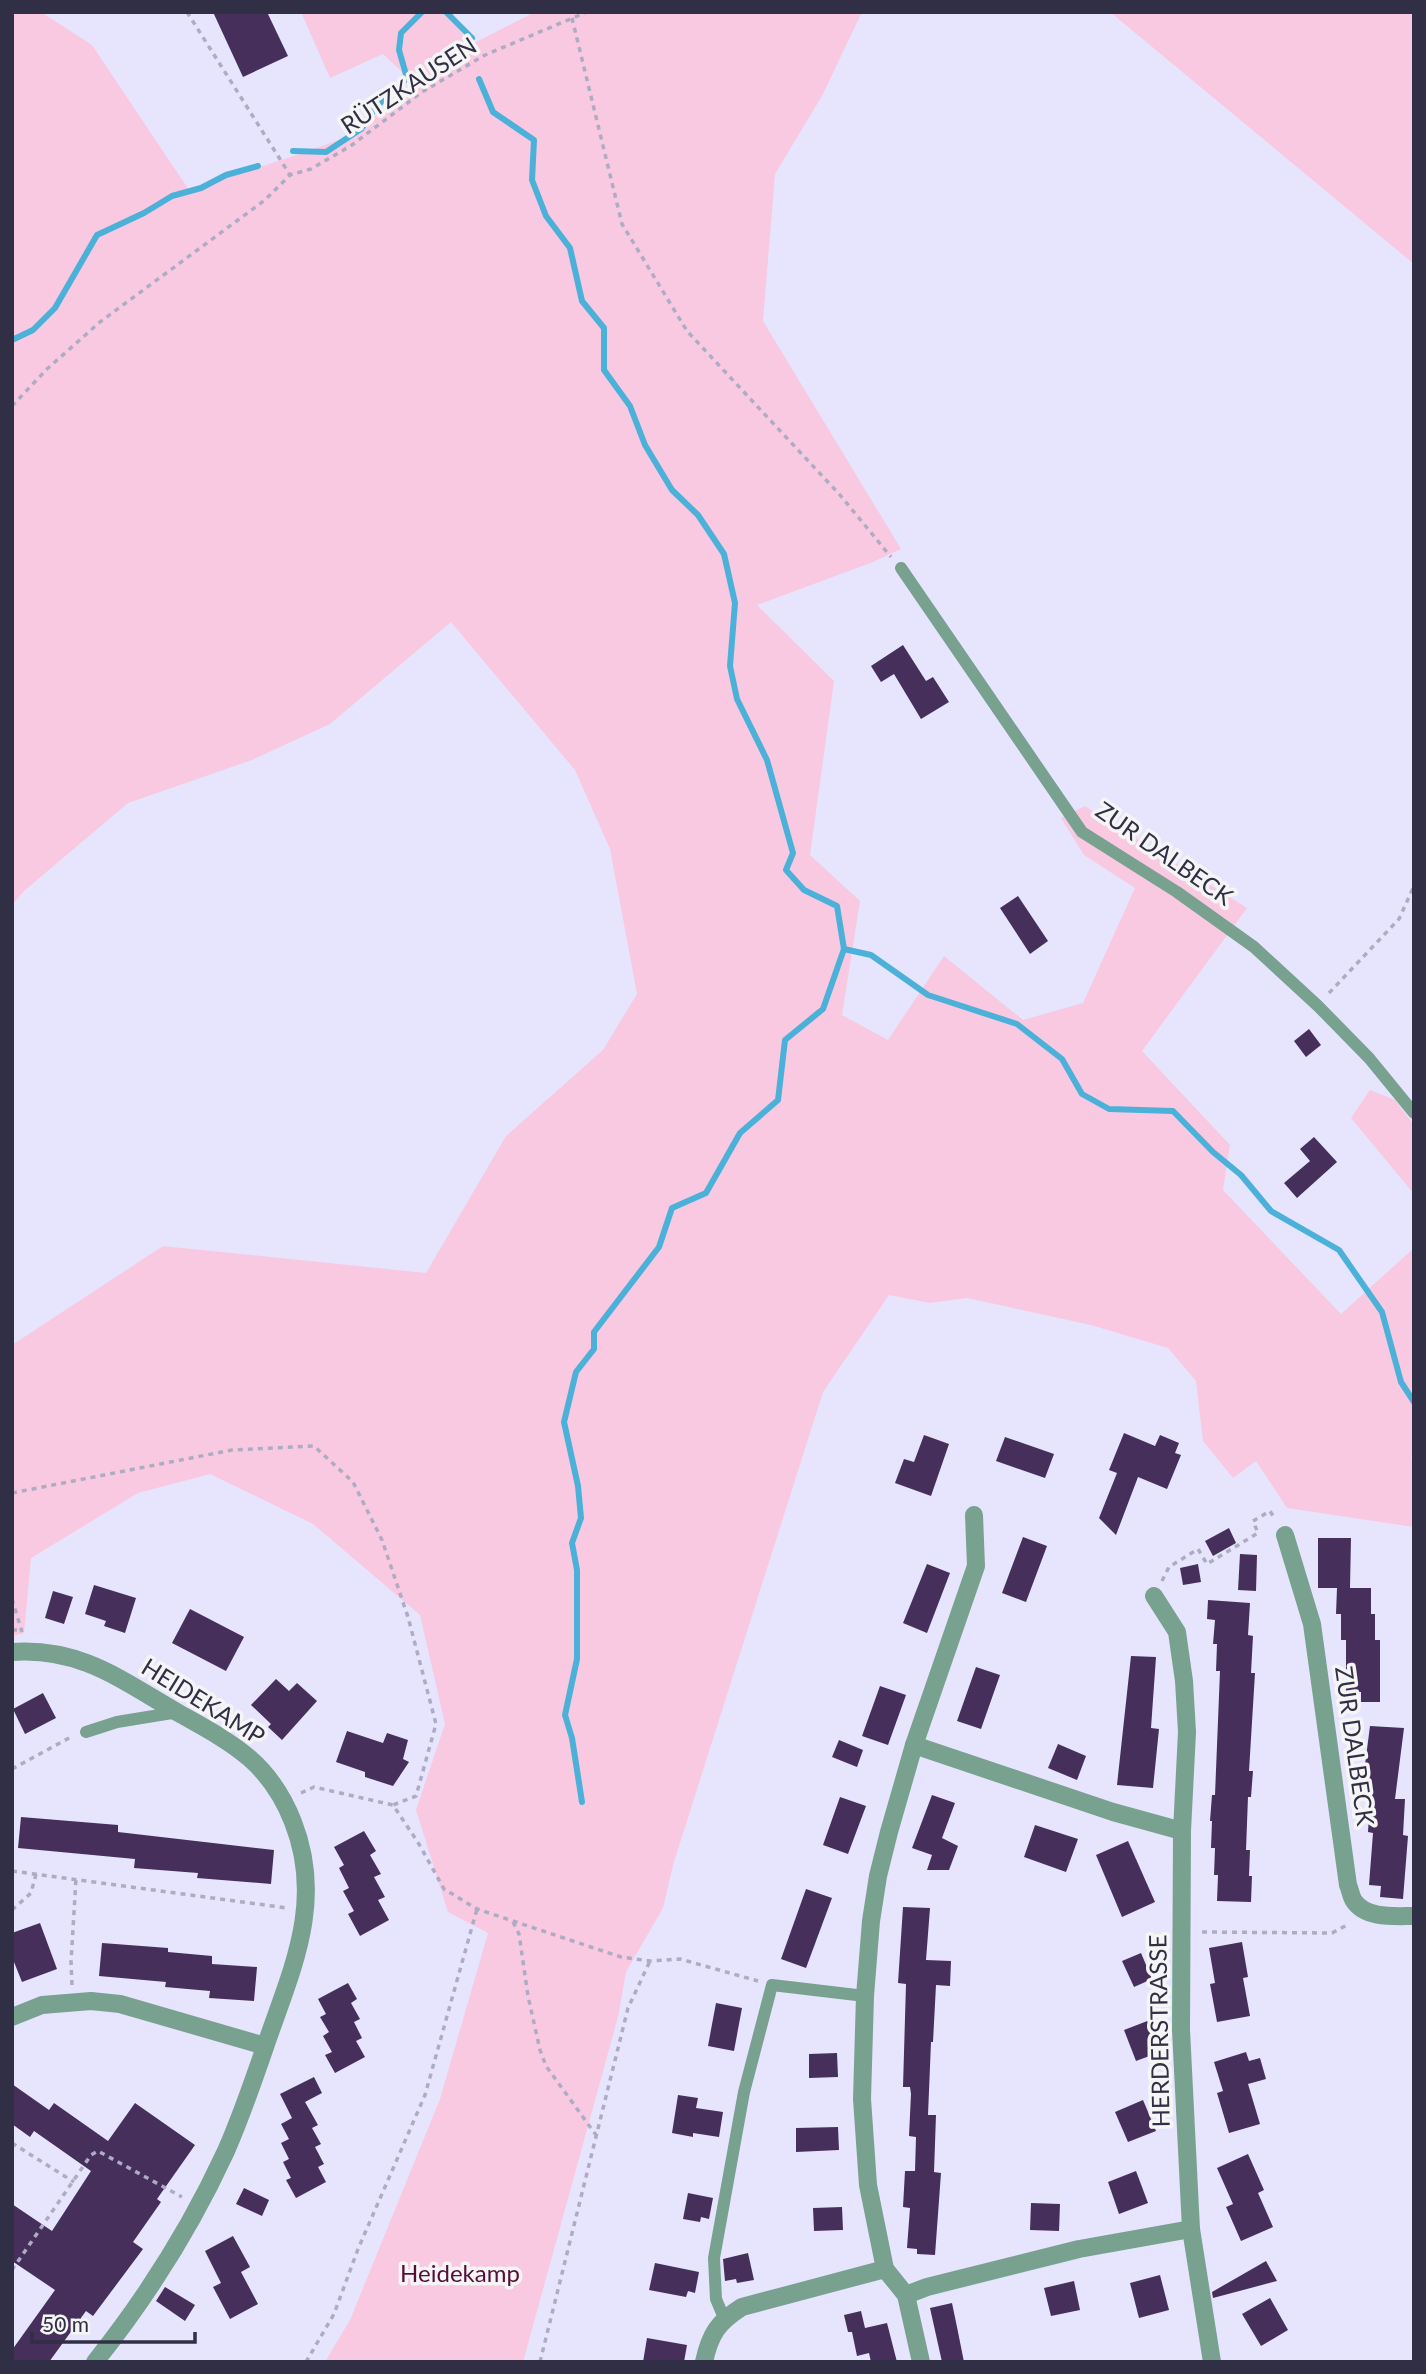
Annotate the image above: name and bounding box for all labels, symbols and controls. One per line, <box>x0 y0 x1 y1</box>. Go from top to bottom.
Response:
street label: RÜTZKAUSEN <box>335 30 481 139</box>
street label: ZUR DALBECK <box>1091 795 1239 911</box>
street label: HEIDEKAMP <box>137 1651 271 1750</box>
street label: ZUR DALBECK <box>1330 1664 1381 1827</box>
street label: HERDERSTRASSE <box>1142 1934 1175 2128</box>
park label: Heidekamp <box>400 2258 520 2287</box>
scale bar <box>32 2300 194 2344</box>
text: 50 m <box>42 2311 89 2336</box>

